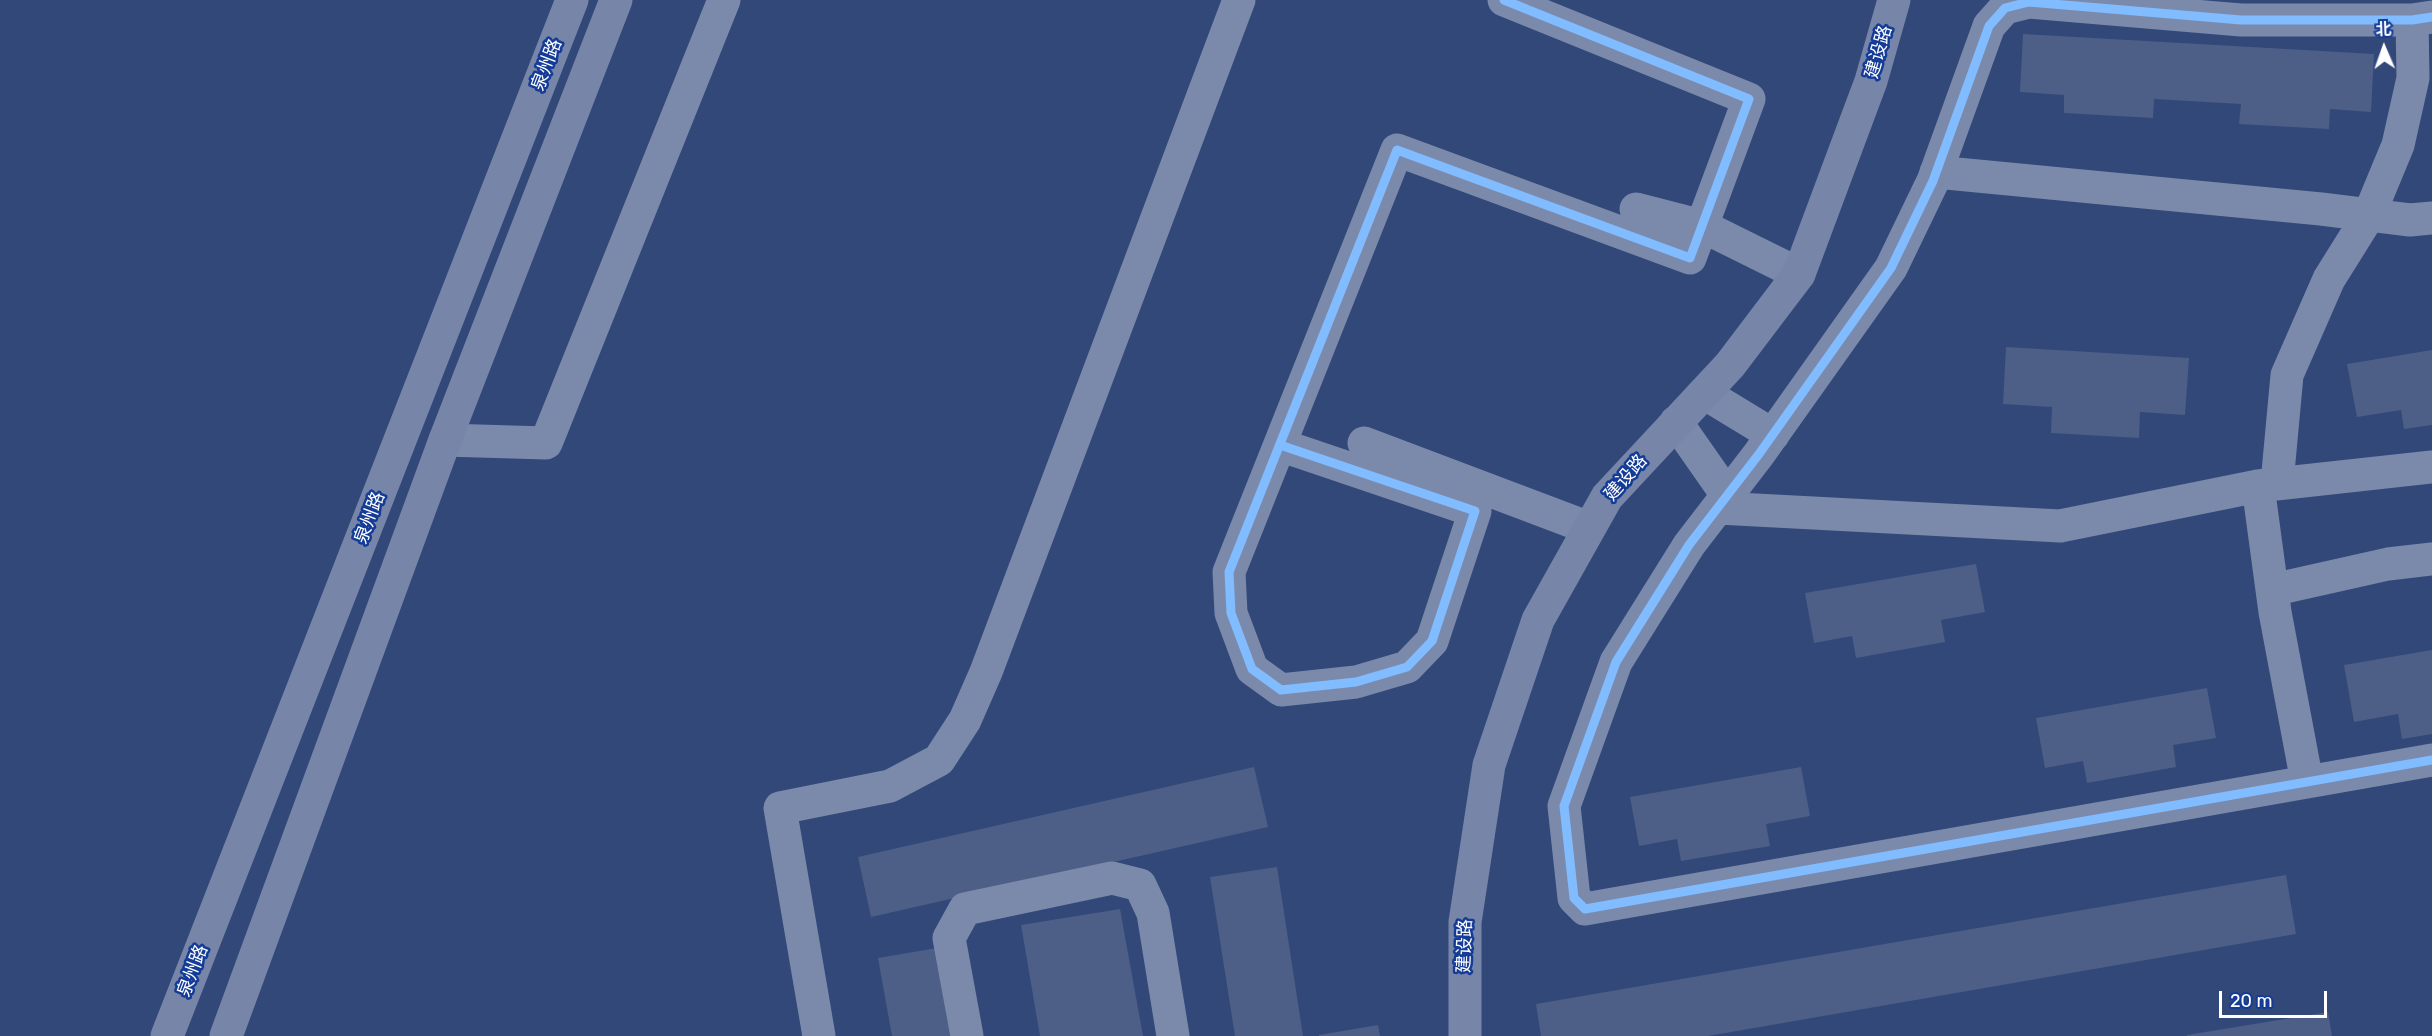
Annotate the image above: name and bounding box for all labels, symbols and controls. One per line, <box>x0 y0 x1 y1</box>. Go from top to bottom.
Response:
north arrow <box>2354 18 2414 78</box>
text: 北 <box>2375 20 2392 39</box>
street label: 建设路 <box>1861 23 1897 81</box>
street label: 泉州路 <box>527 36 567 94</box>
street label: 建设路 <box>1600 451 1652 505</box>
street label: 泉州路 <box>350 489 390 547</box>
street label: 建设路 <box>1453 919 1477 973</box>
street label: 泉州路 <box>173 942 213 1000</box>
scale bar <box>2222 979 2330 1017</box>
text: 20 m <box>2230 990 2272 1012</box>

